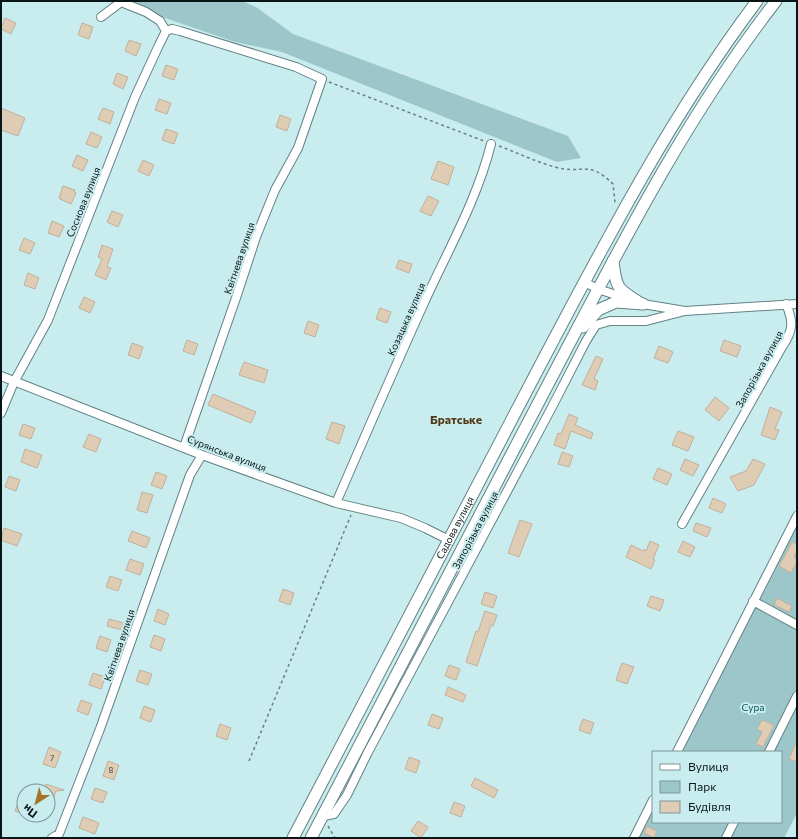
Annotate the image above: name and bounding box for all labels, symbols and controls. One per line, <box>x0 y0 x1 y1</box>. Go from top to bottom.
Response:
street label: Соснова вулиця <box>63 165 103 239</box>
street label: Квітнева вулиця <box>221 220 257 296</box>
street label: Козацька вулиця <box>385 281 427 357</box>
street label: Запорізька вулиця <box>733 328 785 410</box>
district label: Братське <box>430 412 482 426</box>
street label: Сурянська вулиця <box>186 432 268 474</box>
street label: Запорізька вулиця <box>449 489 501 571</box>
street label: Садова вулиця <box>433 494 476 561</box>
street label: Квітнева вулиця <box>101 607 137 683</box>
park label: Сура <box>742 701 764 713</box>
legend <box>652 751 782 823</box>
house number: 7 <box>50 753 54 763</box>
text: Вулиця <box>688 759 729 773</box>
house number: 8 <box>109 765 114 775</box>
text: Парк <box>688 779 717 793</box>
north arrow <box>16 783 56 823</box>
text: Будівля <box>688 799 731 813</box>
text: Пн <box>20 802 40 821</box>

